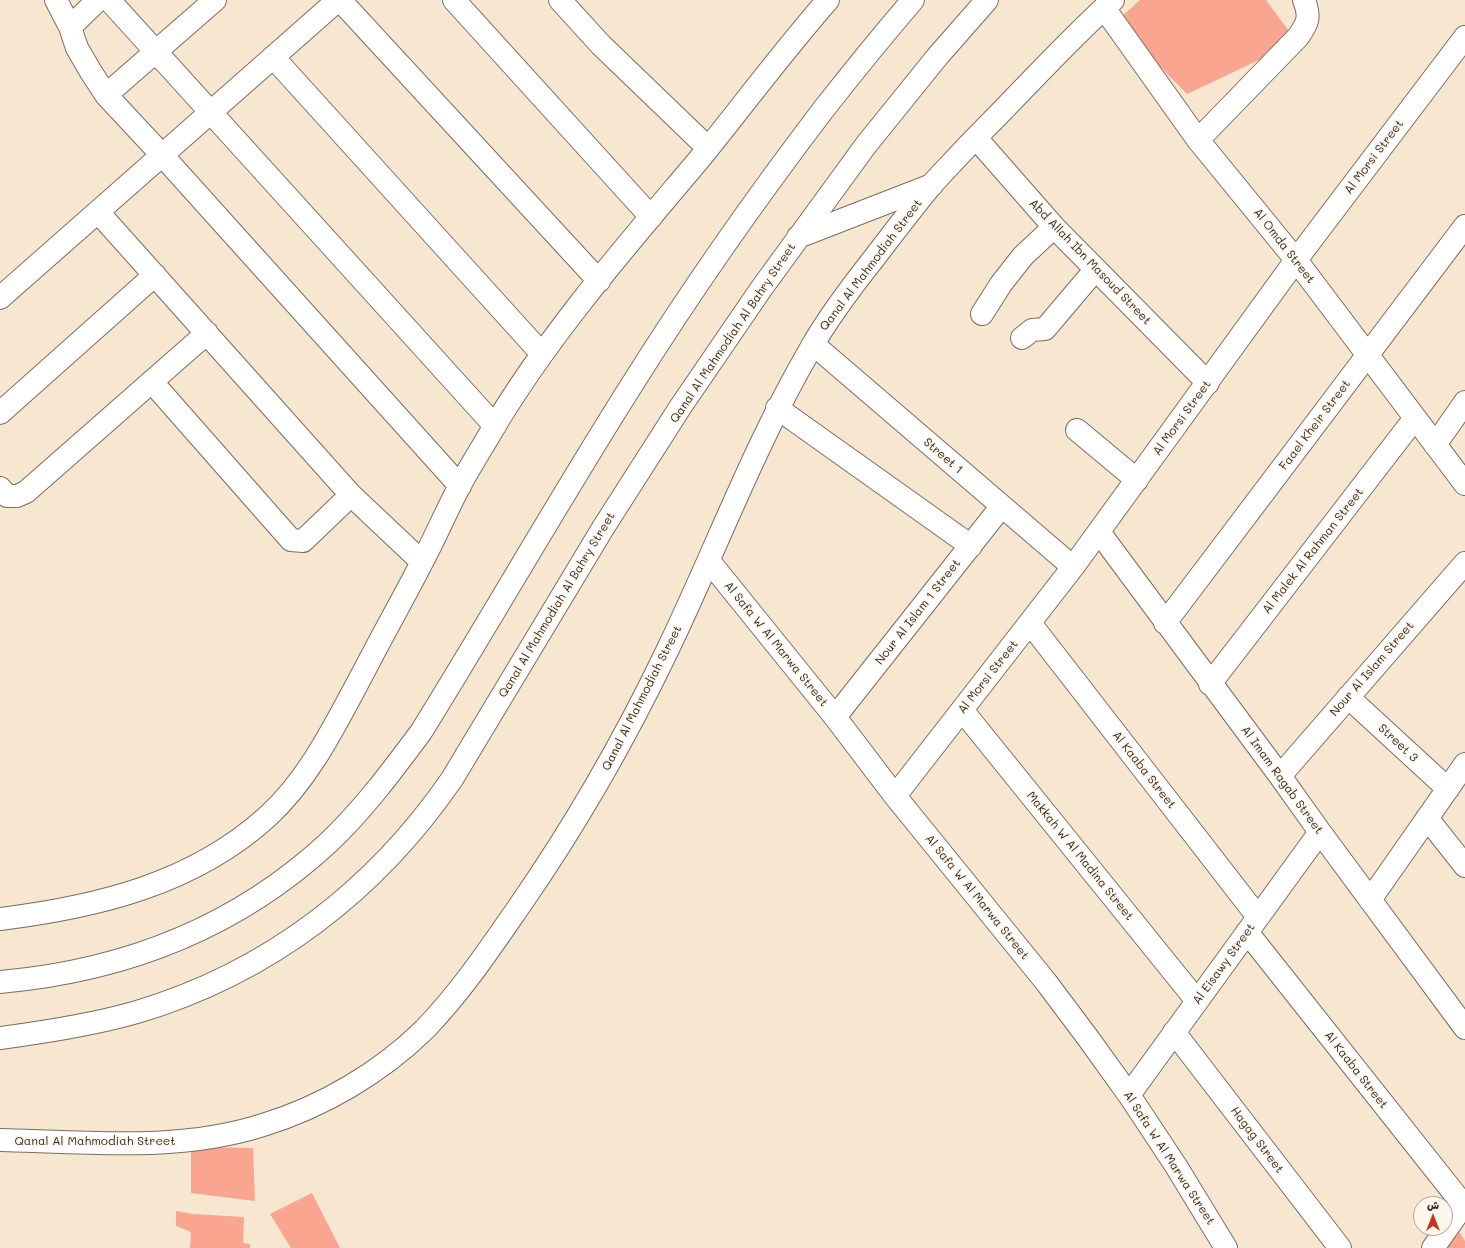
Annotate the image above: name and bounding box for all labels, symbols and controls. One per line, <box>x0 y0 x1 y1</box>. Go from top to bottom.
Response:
street label: Al Morsi Street <box>1341 117 1407 197</box>
street label: Qanal Al Mahmodiah Street <box>817 196 925 334</box>
street label: Abd Allah Ibn Masoud Street <box>1026 196 1154 328</box>
street label: Al Omda Street <box>1250 206 1318 286</box>
street label: Qanal Al Mahmodiah Al Bahry Street <box>667 240 799 426</box>
street label: Faael Kheir Street <box>1276 377 1354 473</box>
street label: Al Morsi Street <box>1150 378 1214 458</box>
street label: Street 1 <box>920 435 966 477</box>
street label: Al Malek Al Rahman Street <box>1259 485 1367 617</box>
street label: Qanal Al Mahmodiah Al Bahry Street <box>496 510 618 700</box>
street label: Nour Al Islam 1 Street <box>872 556 964 668</box>
street label: Al Safa W Al Marwa Street <box>721 579 831 709</box>
street label: Nour Al Islam Street <box>1327 619 1417 719</box>
street label: Qanal Al Mahmodiah Street <box>599 623 685 773</box>
street label: Al Morsi Street <box>955 637 1021 717</box>
street label: Street 3 <box>1375 721 1421 765</box>
street label: Al Imam Ragab Street <box>1238 723 1326 837</box>
street label: Al Kaaba Street <box>1109 728 1179 812</box>
street label: Makkah W Al Madina Street <box>1023 789 1137 923</box>
street label: Al Safa W Al Marwa Street <box>922 832 1032 962</box>
street label: Al Eisawy Street <box>1190 921 1258 1007</box>
street label: Al Kaaba Street <box>1321 1028 1391 1112</box>
street label: Al Safa W Al Marwa Street <box>1120 1088 1218 1228</box>
street label: Hagag Street <box>1227 1104 1287 1176</box>
street label: Qanal Al Mahmodiah Street <box>14 1134 176 1148</box>
north arrow <box>1413 1196 1453 1236</box>
text: ش <box>1427 1197 1439 1212</box>

